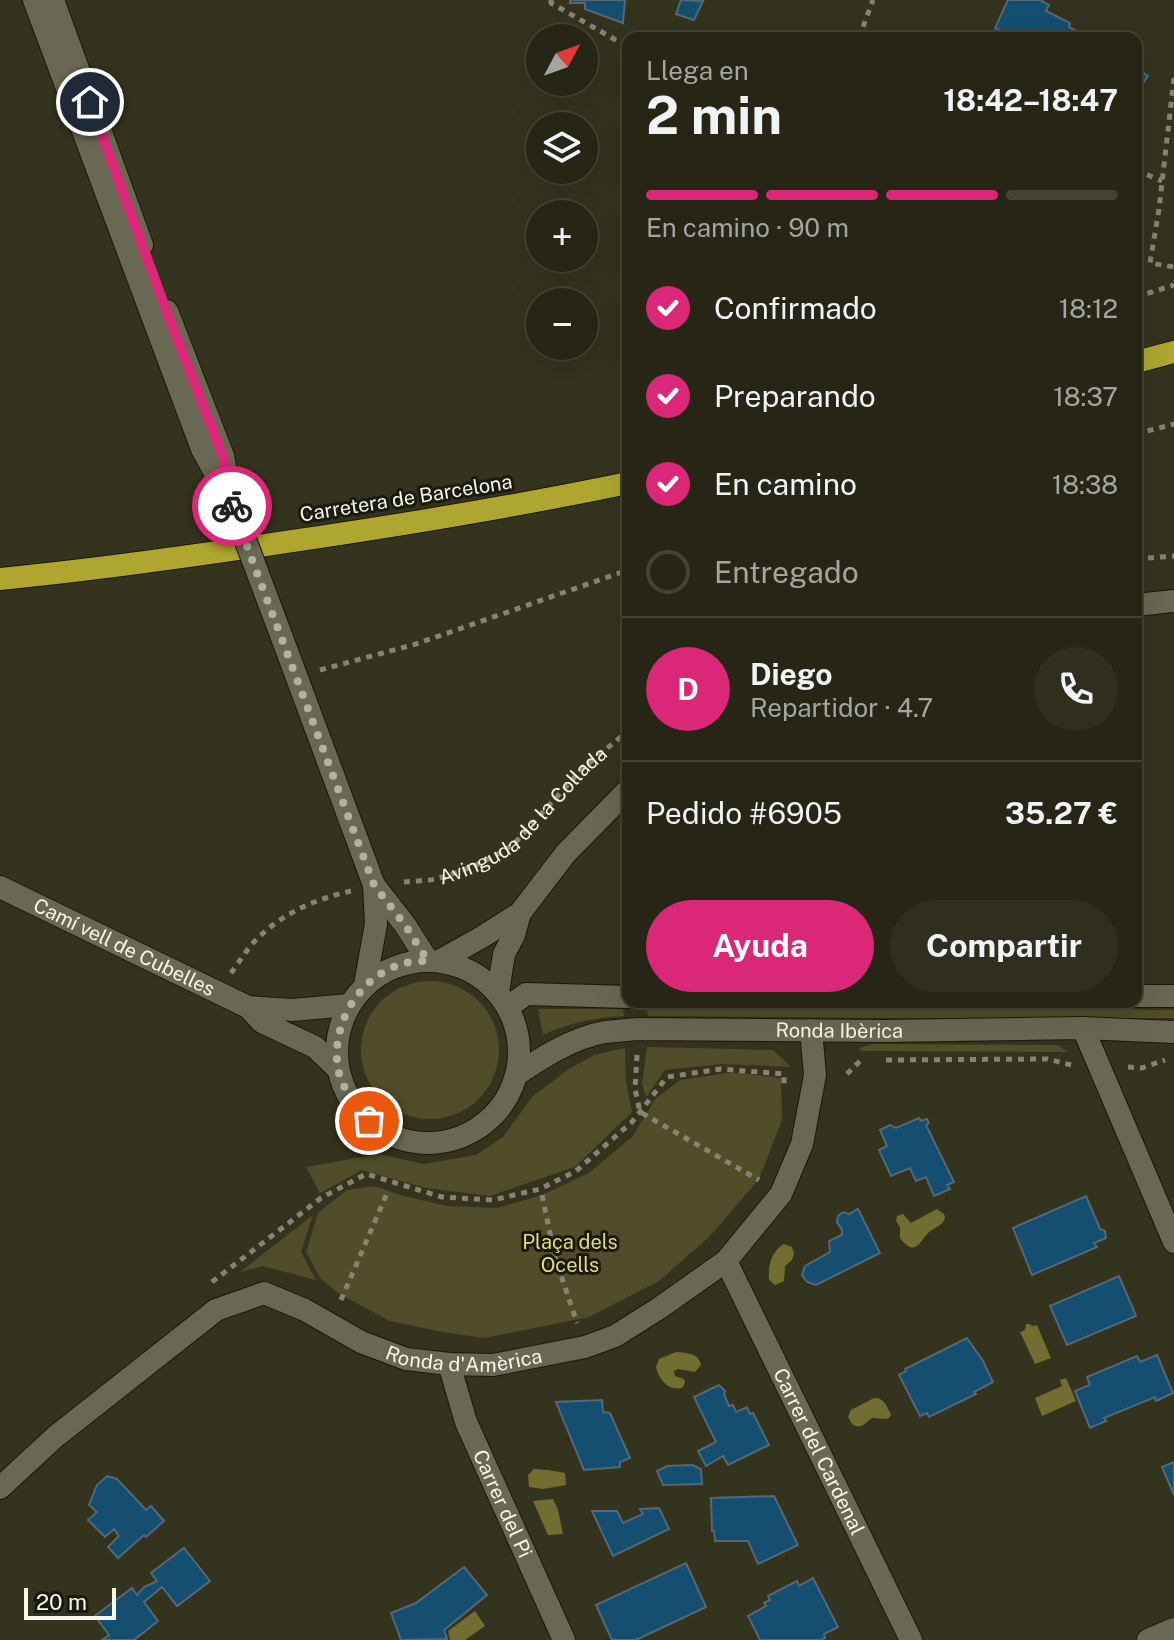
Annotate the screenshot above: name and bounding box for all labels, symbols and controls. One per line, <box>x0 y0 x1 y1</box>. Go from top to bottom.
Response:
north arrow <box>526 24 598 96</box>
map controls <box>526 24 598 360</box>
text: Llega en <box>646 55 749 86</box>
pin <box>56 68 124 136</box>
icon: home <box>68 80 112 124</box>
text: 18:42–18:47 <box>943 82 1118 118</box>
text: 2 min <box>646 85 782 146</box>
button: layers <box>526 112 598 184</box>
button: + <box>526 200 598 272</box>
text: En camino · 90 m <box>646 212 849 243</box>
icon: check <box>646 286 690 330</box>
button: − <box>526 288 598 360</box>
text: Confirmado <box>714 290 877 326</box>
text: 18:12 <box>1059 293 1118 324</box>
icon: check <box>646 374 690 418</box>
text: Preparando <box>714 378 876 414</box>
text: 18:37 <box>1053 381 1118 412</box>
icon: check <box>646 462 690 506</box>
courier <box>192 466 272 546</box>
text: En camino <box>714 466 857 502</box>
street label: Carretera de Barcelona <box>298 469 514 527</box>
text: 18:38 <box>1052 469 1118 500</box>
icon: bike <box>210 484 254 528</box>
text: Entregado <box>714 554 859 590</box>
button: phone <box>1034 647 1118 731</box>
text: Diego <box>750 656 832 692</box>
text: D <box>677 671 699 707</box>
text: Repartidor · 4.7 <box>750 692 933 723</box>
street label: Avinguda de la Collada <box>436 741 612 889</box>
text: Pedido #6905 <box>646 795 842 831</box>
text: 35.27 € <box>1005 795 1118 831</box>
street label: Camí vell de Cubelles <box>30 893 219 1001</box>
button: Ayuda <box>646 900 874 992</box>
button: Compartir <box>890 900 1118 992</box>
street label: Ronda Ibèrica <box>775 1018 903 1043</box>
pin <box>335 1087 403 1155</box>
icon: bag <box>347 1099 391 1143</box>
park label: Plaça dels Ocells <box>522 1230 618 1277</box>
street label: Ronda d'Amèrica <box>382 1340 544 1377</box>
street label: Carrer del Cardenal <box>768 1364 870 1539</box>
street label: Carrer del Pi <box>468 1446 537 1561</box>
scale bar <box>24 1584 116 1620</box>
text: 20 m <box>36 1589 87 1615</box>

